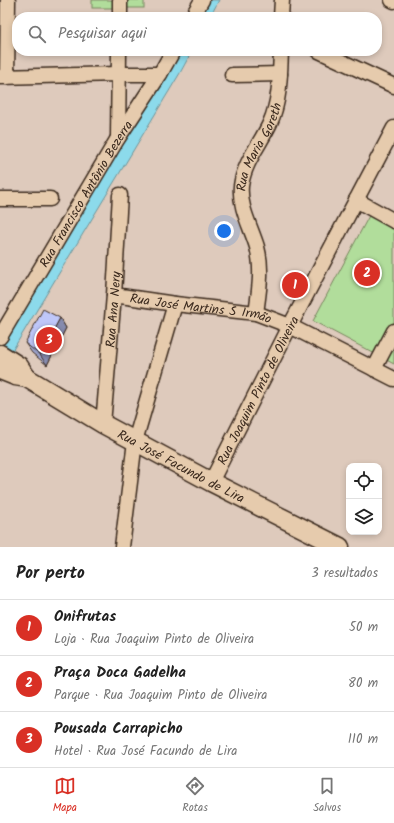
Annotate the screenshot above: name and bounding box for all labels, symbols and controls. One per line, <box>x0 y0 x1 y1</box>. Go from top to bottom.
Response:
search box <box>12 12 382 56</box>
text: Pesquisar aqui <box>58 22 147 46</box>
icon: search <box>26 23 48 45</box>
street label: Rua Maria Goreth <box>232 101 288 192</box>
street label: Rua Francisco Antônio Bezerra <box>35 117 139 272</box>
your location <box>214 221 234 241</box>
pin: 2 <box>354 258 380 288</box>
street label: Rua Ana Nery <box>101 270 127 349</box>
pin: 1 <box>282 270 308 300</box>
street label: Rua José Martins S Irmão <box>129 289 275 330</box>
street label: Rua Joaquim Pinto de Oliveira <box>212 313 305 469</box>
pin: 3 <box>36 325 62 355</box>
street label: Rua José Facundo de Lira <box>113 425 248 509</box>
map controls <box>346 463 382 535</box>
button: locate <box>346 463 382 499</box>
button: layers <box>346 499 382 535</box>
text: Por perto <box>16 560 85 587</box>
text: 3 resultados <box>311 563 378 584</box>
text: Onifrutas <box>54 605 116 629</box>
text: 1 <box>27 617 31 638</box>
text: 50 m <box>349 617 378 638</box>
text: Loja · Rua Joaquim Pinto de Oliveira <box>54 629 254 650</box>
text: Praça Doca Gadelha <box>54 661 186 685</box>
text: 2 <box>25 673 33 694</box>
text: 80 m <box>348 673 378 694</box>
text: Parque · Rua Joaquim Pinto de Oliveira <box>54 685 267 706</box>
text: Pousada Carrapicho <box>54 717 183 741</box>
text: 3 <box>25 729 33 750</box>
text: 110 m <box>348 729 378 750</box>
text: Hotel · Rua José Facundo de Lira <box>54 741 237 762</box>
tab: Mapa <box>53 775 77 817</box>
tab: Rotas <box>182 775 208 817</box>
tab: Salvos <box>313 775 341 817</box>

